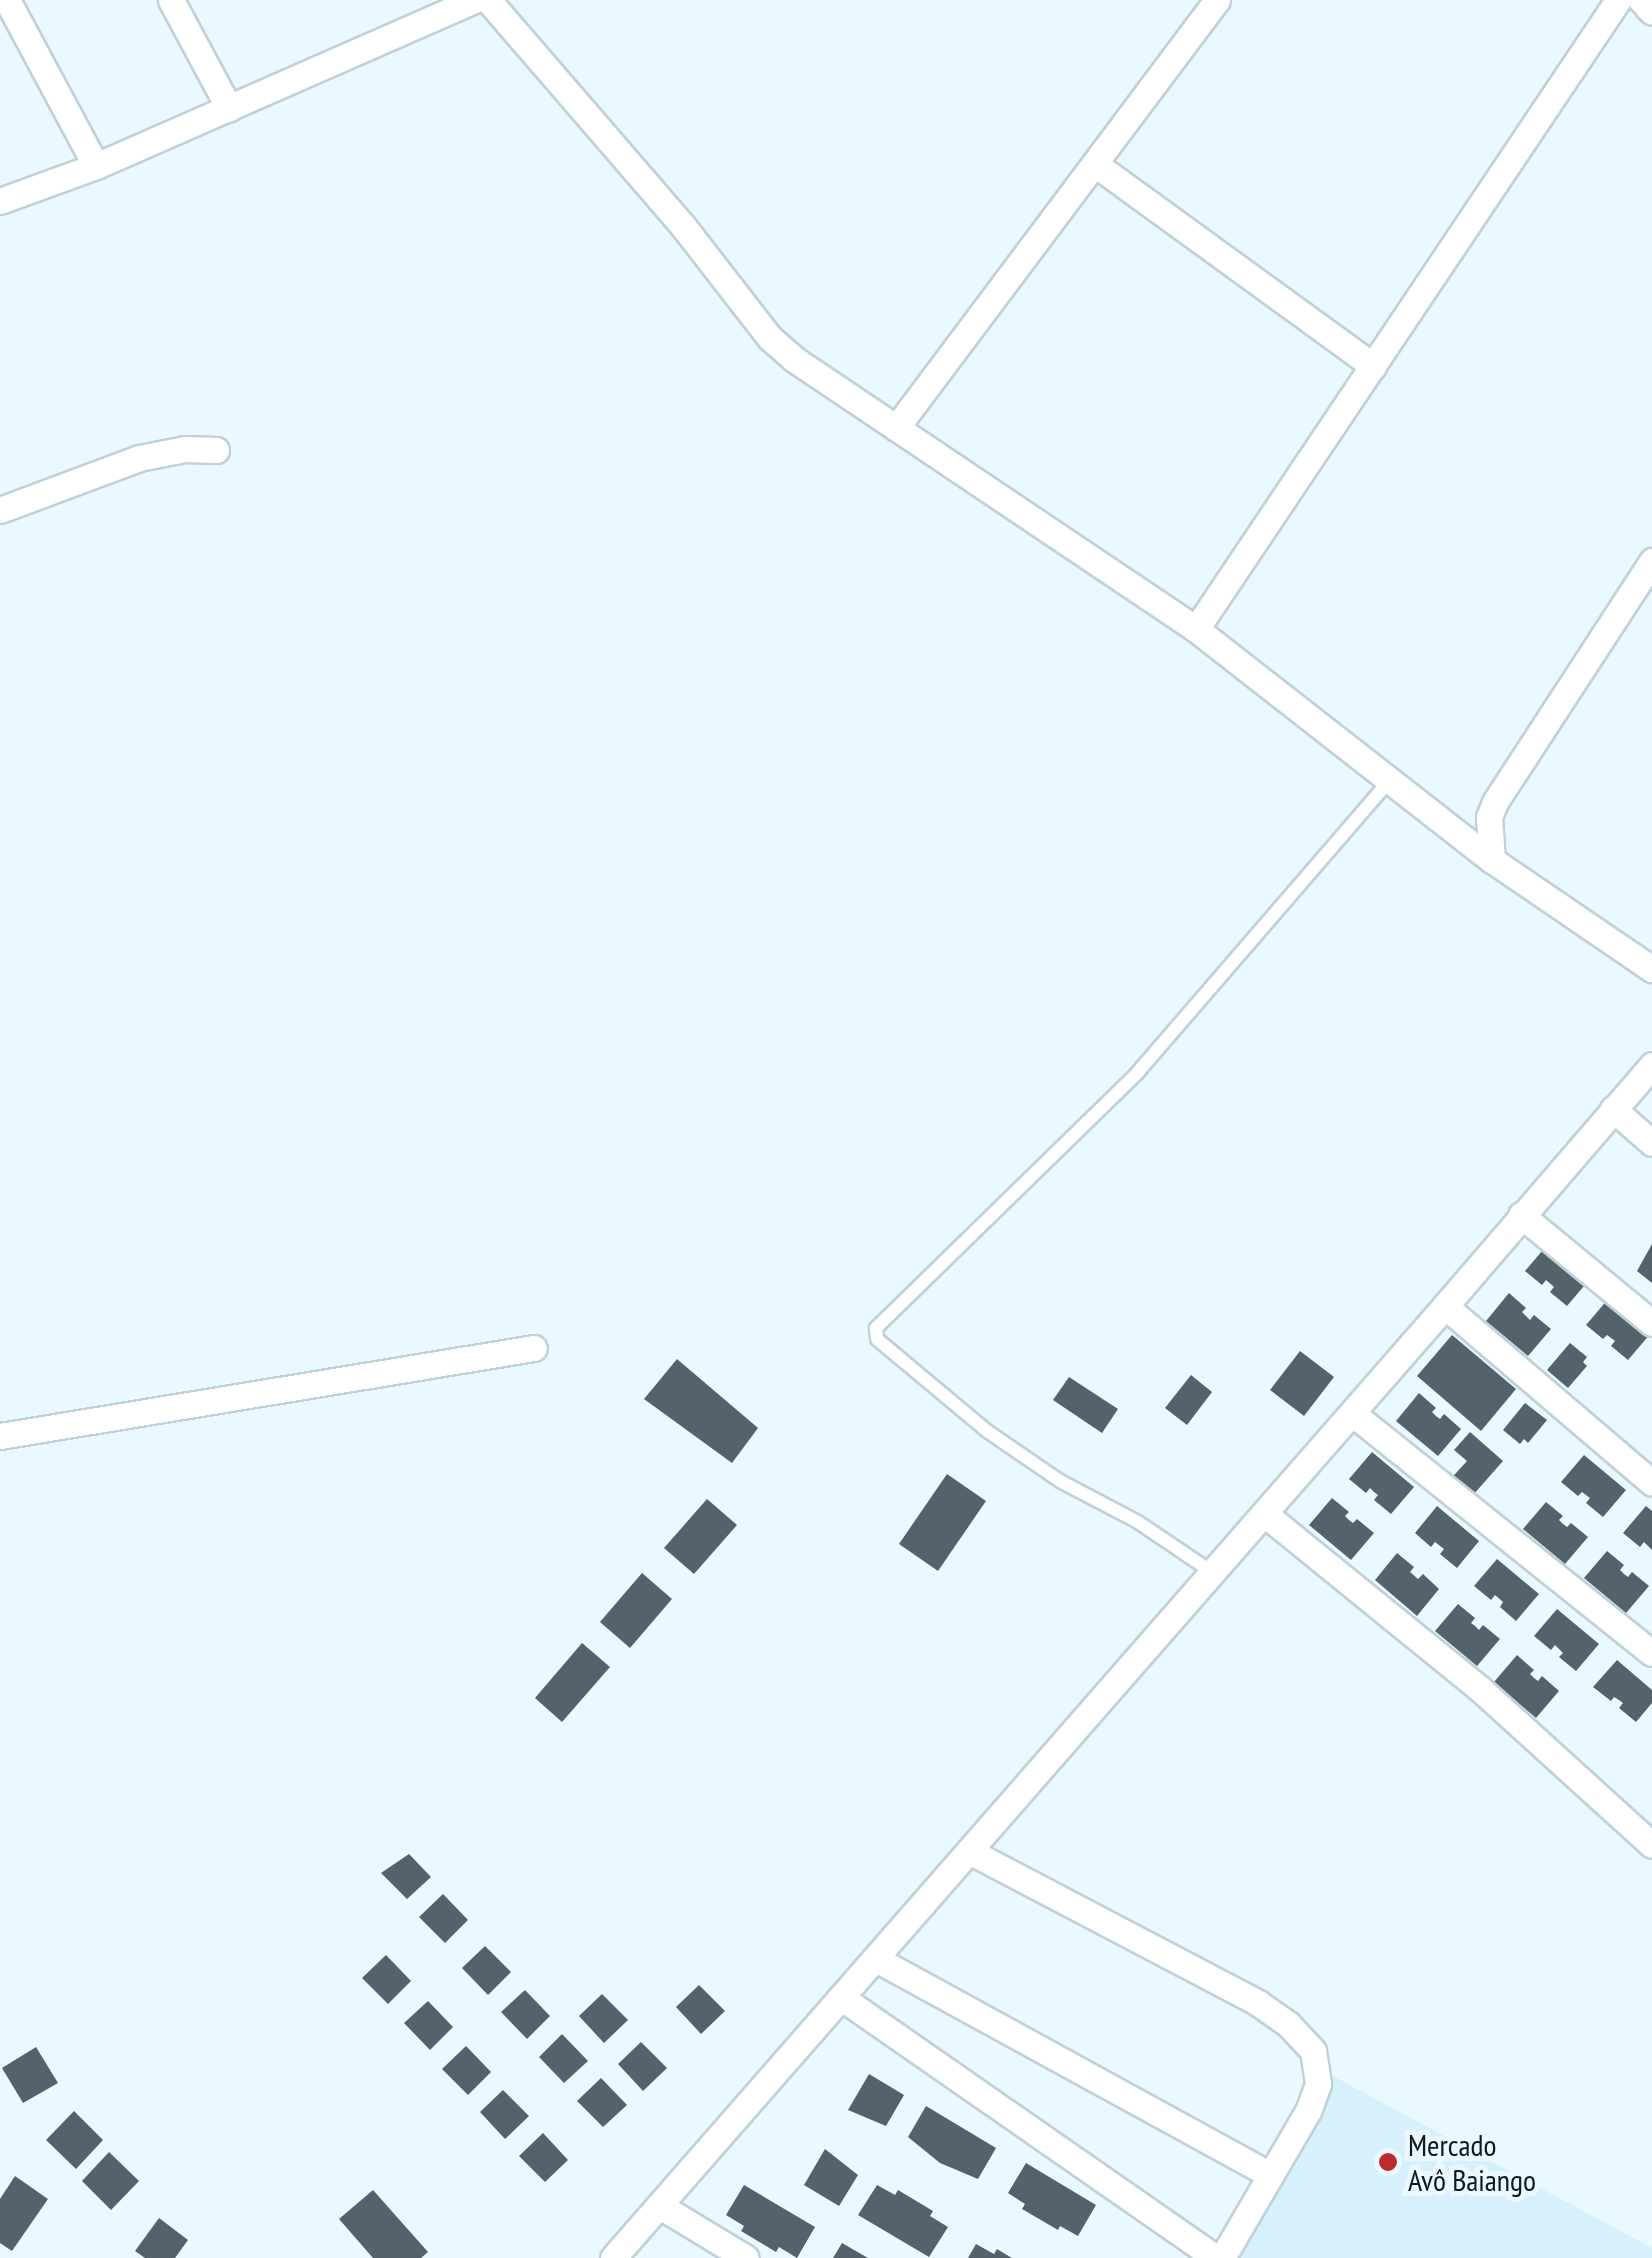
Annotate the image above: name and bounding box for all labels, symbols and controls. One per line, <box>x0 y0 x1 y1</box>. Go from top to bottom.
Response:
place label: Mercado Avô Baiango <box>1408 2127 1536 2198</box>
marker: Mercado Avô Baiango <box>1377 2151 1399 2173</box>

